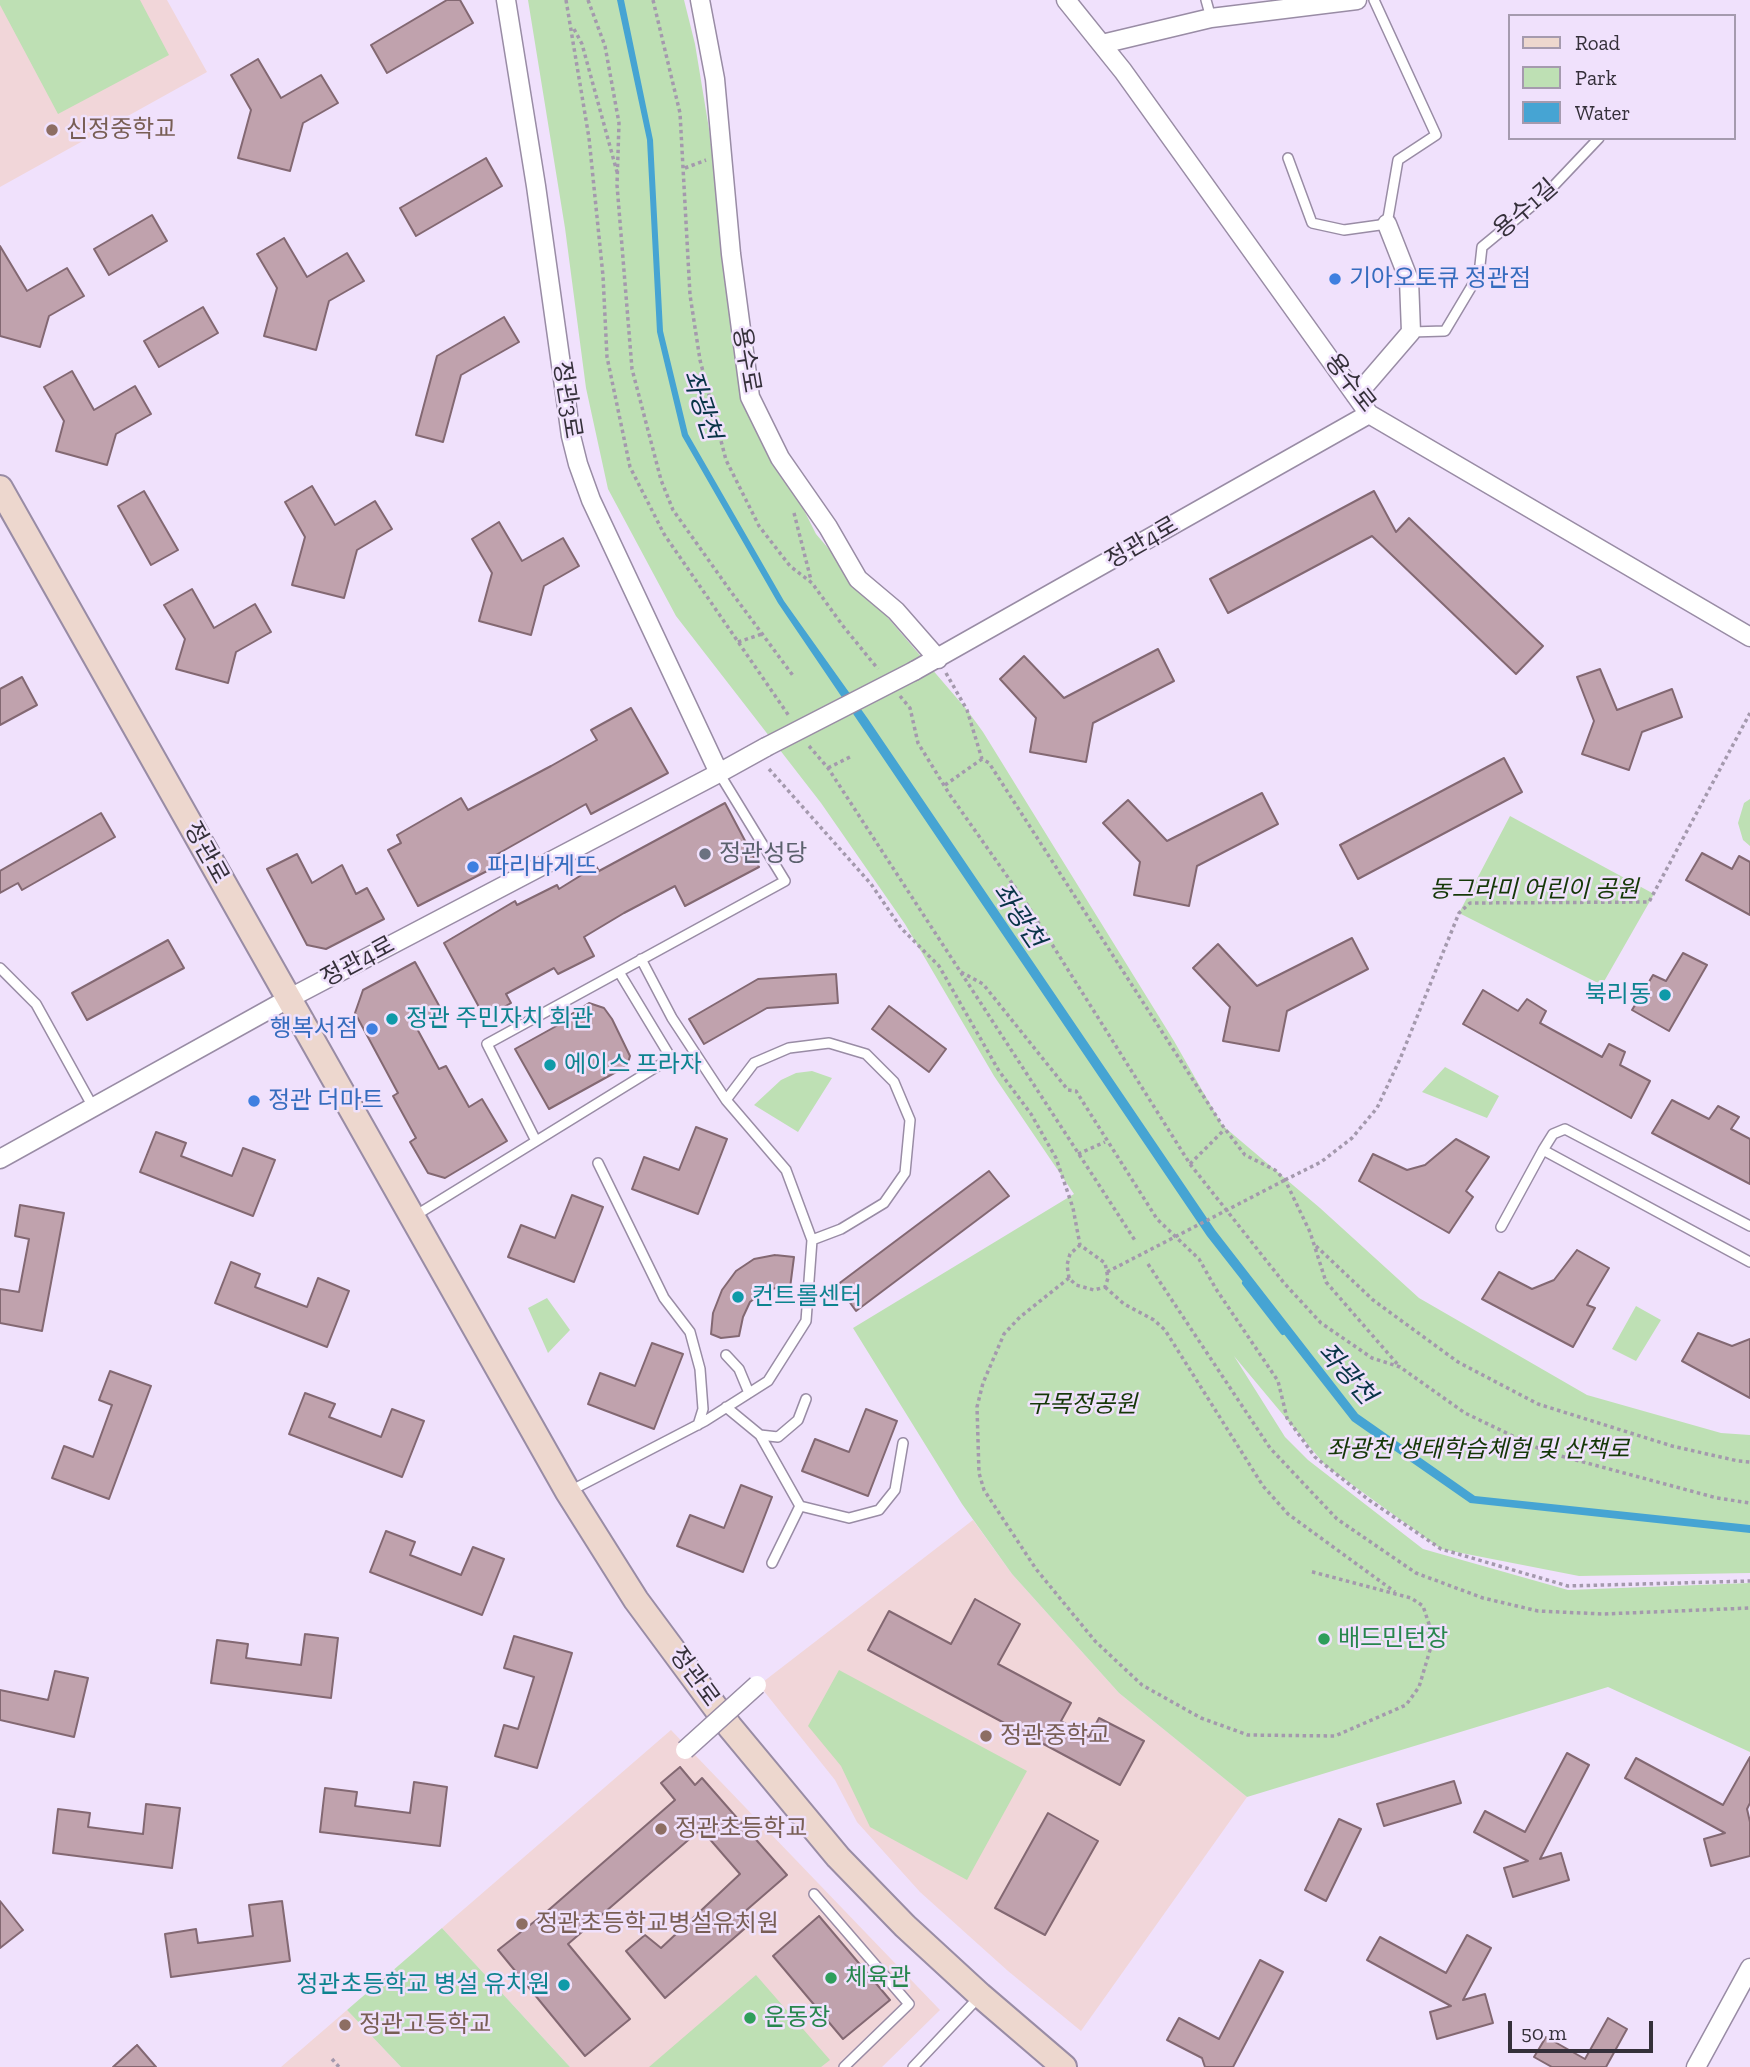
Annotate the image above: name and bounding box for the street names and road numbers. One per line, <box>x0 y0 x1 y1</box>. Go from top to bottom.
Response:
street label: 용수1길 <box>1488 173 1564 245</box>
street label: 용수로 <box>726 325 766 395</box>
street label: 용수로 <box>1318 348 1382 418</box>
street label: 정관3로 <box>547 359 587 441</box>
street label: 정관4로 <box>1101 511 1183 575</box>
street label: 정관로 <box>177 817 235 889</box>
street label: 정관4로 <box>316 931 400 993</box>
street label: 정관로 <box>663 1642 725 1712</box>

